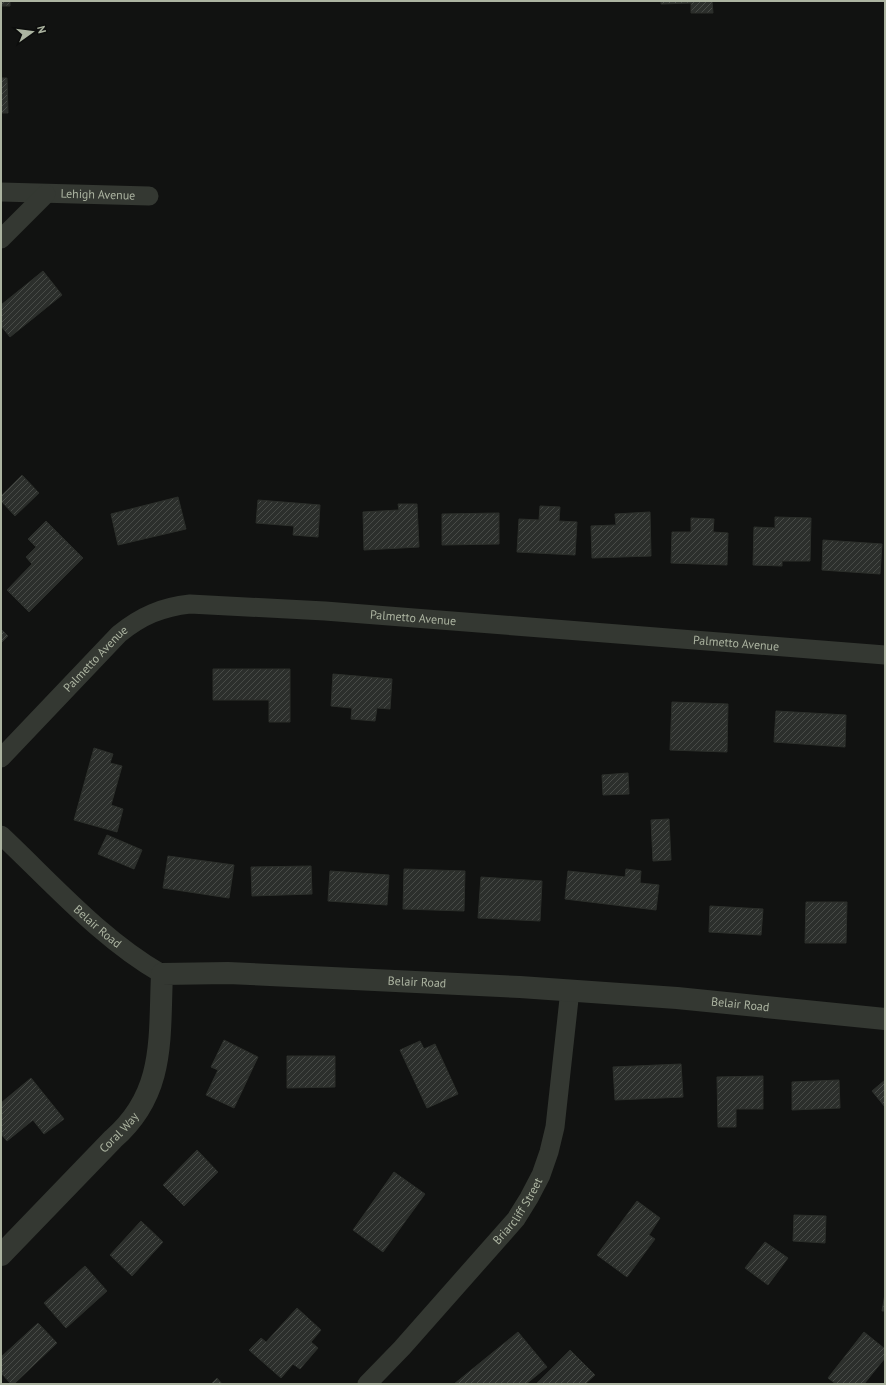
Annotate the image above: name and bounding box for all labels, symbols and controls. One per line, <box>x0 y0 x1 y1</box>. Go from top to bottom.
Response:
north arrow <box>12 12 52 52</box>
text: N <box>34 24 49 35</box>
street label: Lehigh Avenue <box>60 186 136 203</box>
street label: Palmetto Avenue <box>369 607 457 628</box>
street label: Palmetto Avenue <box>60 622 130 695</box>
street label: Palmetto Avenue <box>692 632 780 654</box>
street label: Belair Road <box>71 901 125 951</box>
street label: Belair Road <box>387 973 447 990</box>
street label: Belair Road <box>710 993 770 1014</box>
street label: Coral Way <box>96 1109 142 1156</box>
street label: Briarcliff Street <box>489 1175 545 1247</box>

